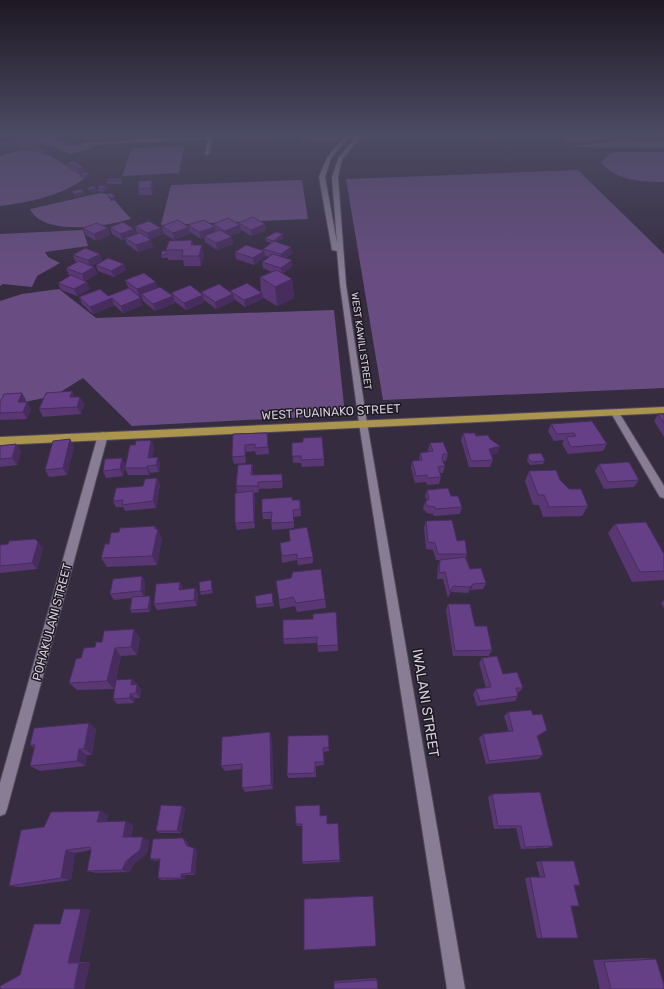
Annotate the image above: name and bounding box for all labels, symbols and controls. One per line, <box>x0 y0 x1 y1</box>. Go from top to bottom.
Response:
street label: WEST KAWILI STREET <box>348 291 374 391</box>
street label: WEST PUAINAKO STREET <box>261 401 401 423</box>
street label: POHAKULANI STREET <box>30 562 74 682</box>
street label: IWALANI STREET <box>409 648 442 758</box>

